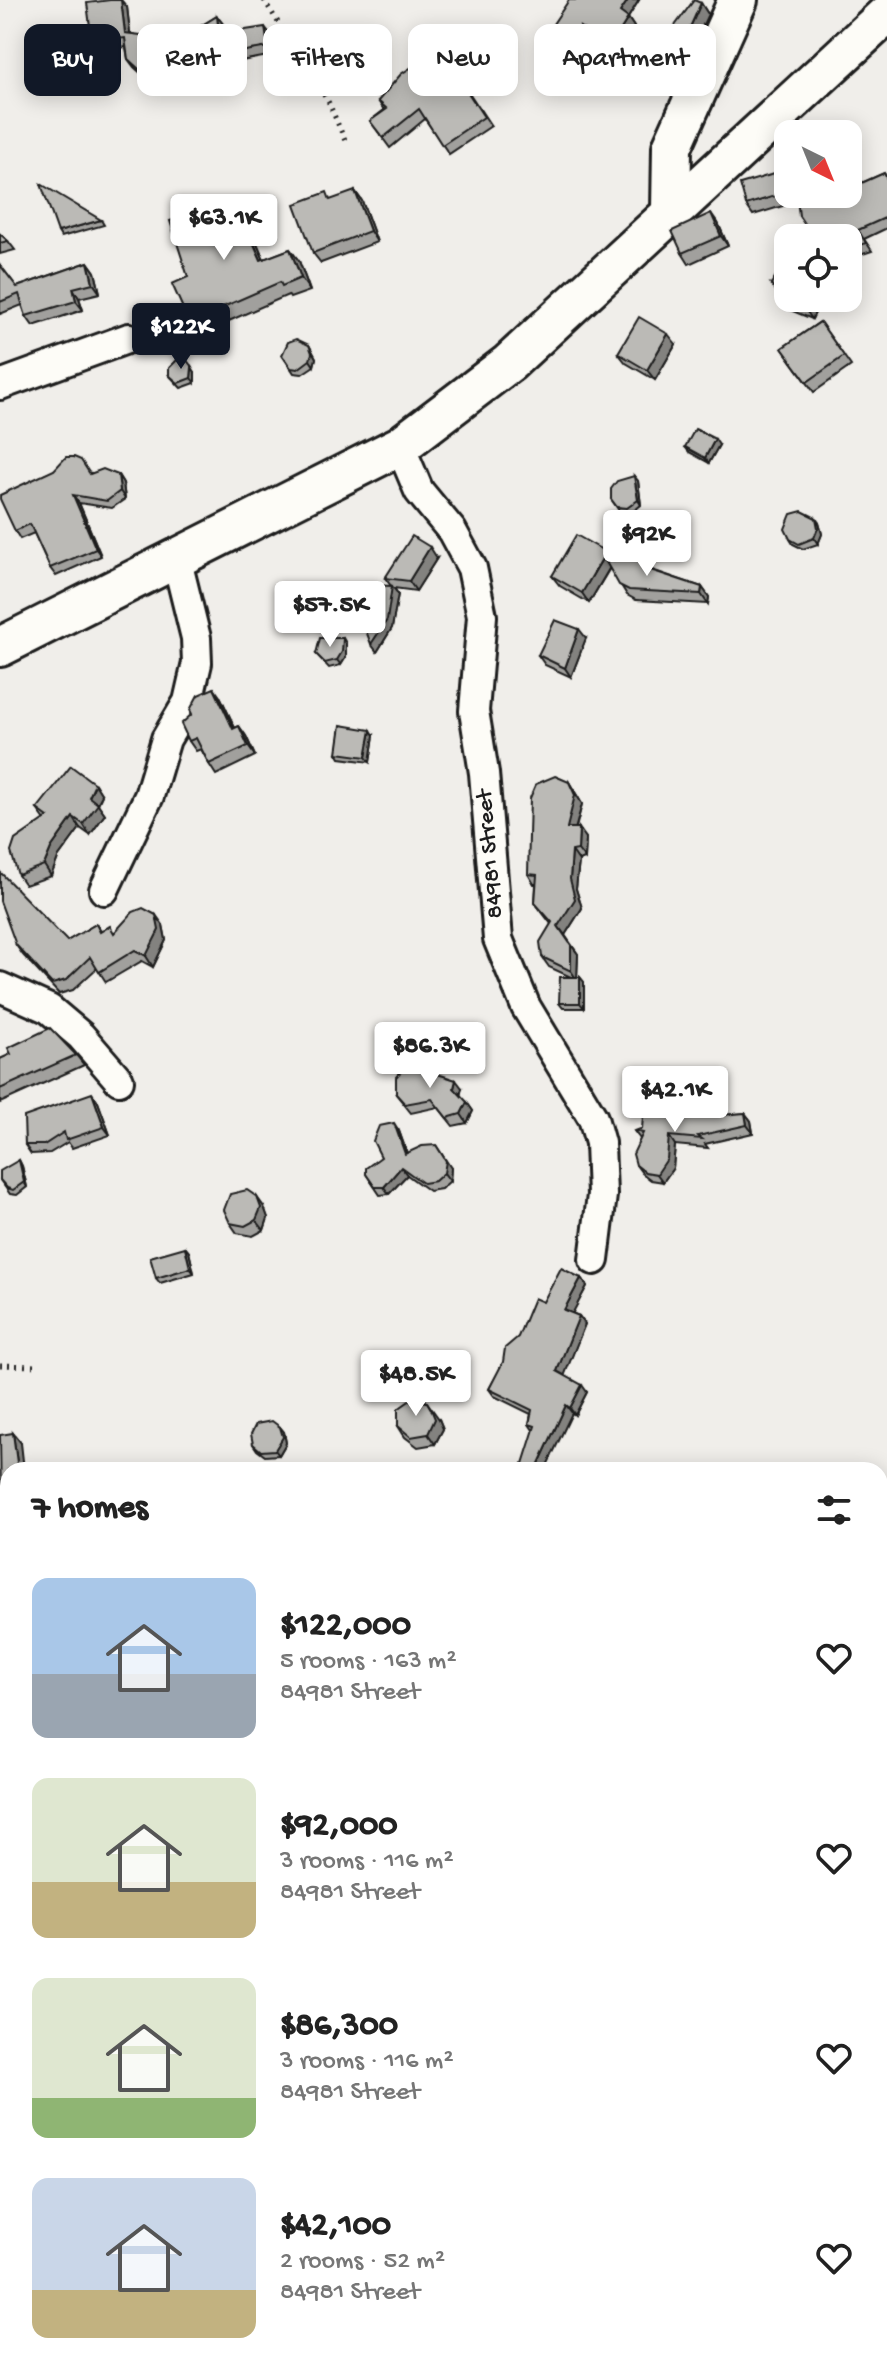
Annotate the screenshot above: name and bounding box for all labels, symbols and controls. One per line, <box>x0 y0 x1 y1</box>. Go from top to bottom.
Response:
chip: Buy <box>24 24 121 96</box>
chip: Rent <box>137 24 247 96</box>
chip: Filters <box>263 24 392 96</box>
chip: New <box>408 24 518 96</box>
chip: Apartment <box>534 24 716 96</box>
north arrow <box>774 120 862 208</box>
map controls <box>774 120 862 312</box>
pin: $63.1K <box>159 194 289 262</box>
text: $63.1K <box>188 204 260 235</box>
button: locate <box>774 224 862 312</box>
pin: $122K <box>125 303 237 371</box>
text: $122K <box>150 313 212 344</box>
pin: $92K <box>600 510 694 578</box>
text: $92K <box>621 520 673 551</box>
pin: $57.5K <box>265 581 395 649</box>
text: $57.5K <box>292 591 368 622</box>
street label: 84981 Street <box>471 786 511 920</box>
pin: $86.3K <box>365 1022 495 1090</box>
text: $86.3K <box>392 1032 468 1063</box>
pin: $42.1K <box>610 1066 740 1134</box>
text: $42.1K <box>640 1076 710 1107</box>
pin: $48.5K <box>351 1350 481 1418</box>
text: $48.5K <box>379 1360 453 1391</box>
icon: filters <box>812 1488 856 1532</box>
text: 7 homes <box>32 1490 148 1530</box>
text: $122,000 <box>280 1607 411 1647</box>
icon: home <box>96 1610 192 1706</box>
icon: heart <box>812 1636 856 1680</box>
text: 5 rooms · 163 m² <box>280 1647 457 1678</box>
text: 84981 Street <box>280 1678 420 1709</box>
text: $92,000 <box>280 1807 398 1847</box>
icon: home <box>96 1810 192 1906</box>
icon: heart <box>812 1836 856 1880</box>
text: 3 rooms · 116 m² <box>280 1847 453 1878</box>
text: 84981 Street <box>280 1878 420 1909</box>
text: $86,300 <box>280 2007 398 2047</box>
icon: home <box>96 2010 192 2106</box>
icon: heart <box>812 2036 856 2080</box>
text: 3 rooms · 116 m² <box>280 2047 453 2078</box>
text: 84981 Street <box>280 2078 420 2109</box>
text: $42,100 <box>280 2207 391 2247</box>
icon: home <box>96 2210 192 2306</box>
icon: heart <box>812 2236 856 2280</box>
text: 2 rooms · 52 m² <box>280 2247 445 2278</box>
text: 84981 Street <box>280 2278 420 2309</box>

